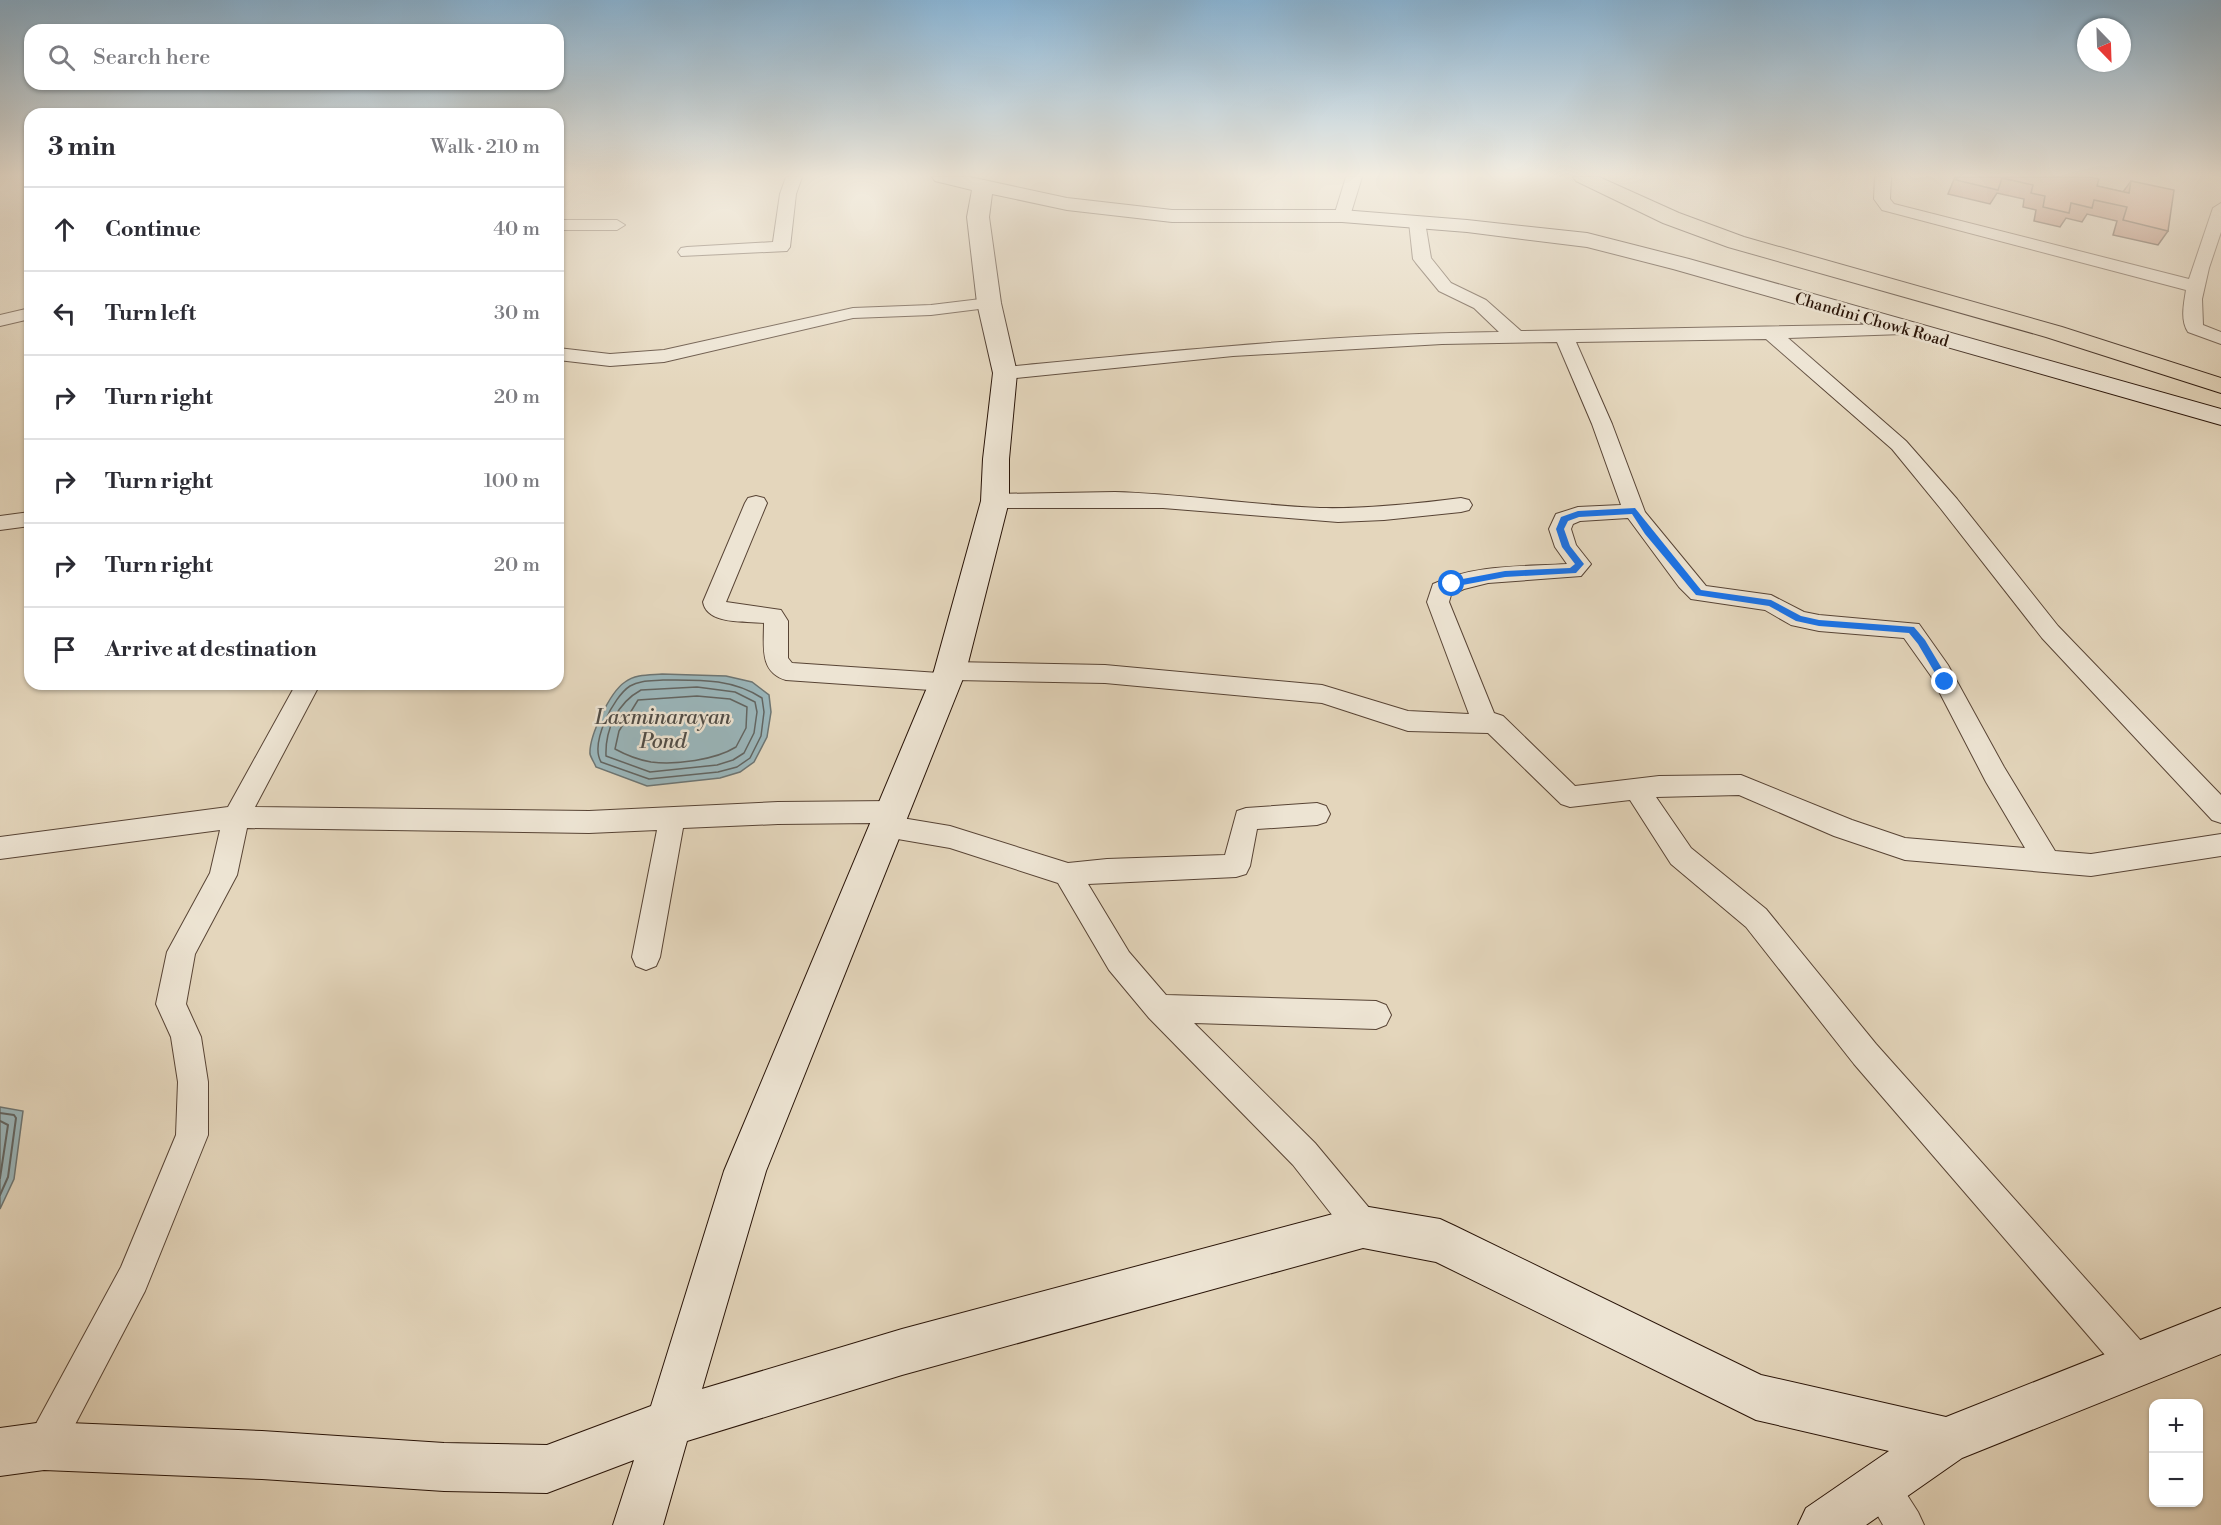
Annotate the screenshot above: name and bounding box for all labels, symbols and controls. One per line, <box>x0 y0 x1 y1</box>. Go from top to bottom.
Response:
north arrow <box>2077 18 2131 72</box>
search box <box>24 24 564 90</box>
icon: search <box>45 41 78 74</box>
text: Search here <box>93 44 210 71</box>
text: 3 min <box>48 131 116 163</box>
text: Walk · 210 m <box>431 135 540 160</box>
icon: ahead <box>48 213 81 246</box>
text: Continue <box>105 216 201 243</box>
text: 40 m <box>493 217 540 242</box>
street label: Chandini Chowk Road <box>1792 288 1951 352</box>
icon: left <box>48 297 81 330</box>
text: Turn left <box>105 300 196 327</box>
text: 30 m <box>494 301 540 326</box>
icon: right <box>48 381 81 414</box>
text: Turn right <box>105 384 213 411</box>
text: 20 m <box>494 385 540 410</box>
icon: right <box>48 465 81 498</box>
text: Turn right <box>105 468 213 495</box>
text: 100 m <box>484 469 540 494</box>
icon: right <box>48 549 81 582</box>
text: Turn right <box>105 552 213 579</box>
text: 20 m <box>494 553 540 578</box>
route start <box>1438 570 1464 596</box>
icon: arrive <box>48 633 81 666</box>
text: Arrive at destination <box>105 636 317 663</box>
route end <box>1931 668 1957 694</box>
water label: Laxminarayan Pond <box>594 705 731 755</box>
map controls <box>2149 1399 2203 1507</box>
button: + <box>2149 1399 2203 1453</box>
button: − <box>2149 1453 2203 1507</box>

